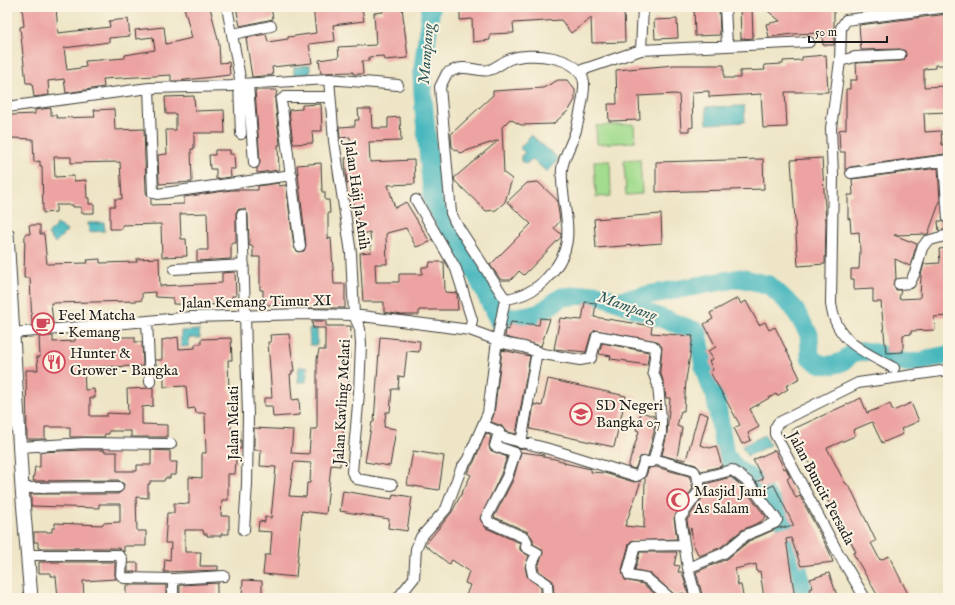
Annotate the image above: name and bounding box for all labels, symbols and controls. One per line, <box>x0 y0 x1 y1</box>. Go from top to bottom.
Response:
scale bar <box>809 18 887 44</box>
water label: Mampang <box>415 22 439 85</box>
text: 50 m <box>815 25 837 40</box>
street label: Jalan Haji Ja Anih <box>340 137 374 251</box>
water label: Mampang <box>595 288 660 327</box>
street label: Jalan Kemang Timur XI <box>178 291 332 313</box>
place label: Feel Matcha - Kemang <box>58 306 136 342</box>
cafe icon: Feel Matcha - Kemang <box>30 311 56 337</box>
street label: Jalan Kavling Melati <box>329 339 355 467</box>
place label: Hunter & Grower - Bangka <box>70 344 179 380</box>
restaurant icon: Hunter & Grower - Bangka <box>41 349 67 375</box>
street label: Jalan Melati <box>224 386 243 462</box>
place label: SD Negeri Bangka 07 <box>596 396 663 432</box>
school or university icon: SD Negeri Bangka 07 <box>568 401 594 427</box>
street label: Jalan Buncit Persada <box>782 426 859 548</box>
place label: Masjid Jami As Salam <box>693 482 766 518</box>
mosque icon: Masjid Jami As Salam <box>665 487 691 513</box>

